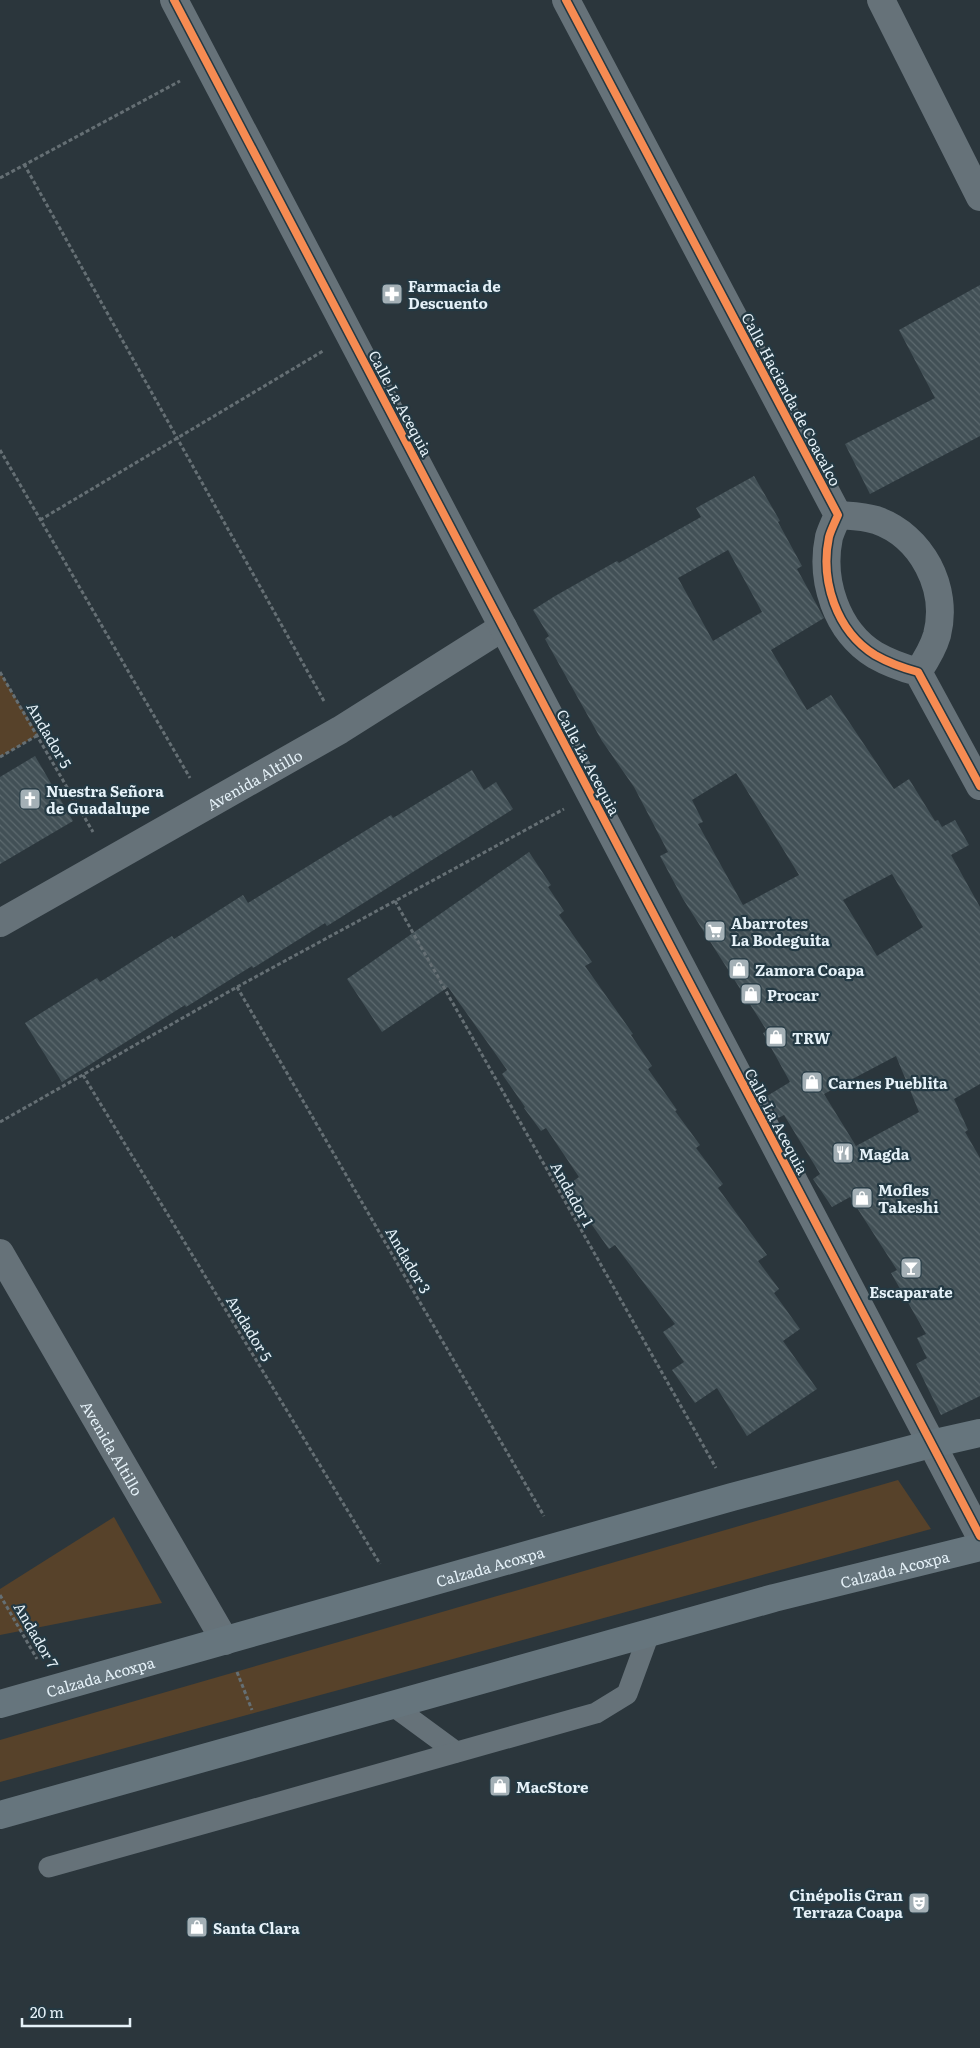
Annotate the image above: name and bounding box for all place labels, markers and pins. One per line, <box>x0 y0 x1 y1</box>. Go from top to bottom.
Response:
place label: Farmacia de Descuento <box>408 274 501 314</box>
pharmacy icon: Farmacia de Descuento <box>380 282 404 306</box>
place label: Nuestra Señora de Guadalupe <box>46 779 164 819</box>
church icon: Nuestra Señora de Guadalupe <box>18 787 42 811</box>
place label: Abarrotes La Bodeguita <box>731 911 830 951</box>
supermarket icon: Abarrotes La Bodeguita <box>703 919 727 943</box>
shop icon: Zamora Coapa <box>727 957 751 981</box>
place label: Zamora Coapa <box>755 958 865 981</box>
shop icon: Procar <box>739 982 763 1006</box>
place label: Procar <box>767 983 819 1006</box>
shop icon: TRW <box>764 1025 788 1049</box>
place label: TRW <box>792 1026 830 1049</box>
shop icon: Carnes Pueblita <box>800 1070 824 1094</box>
place label: Carnes Pueblita <box>828 1071 948 1094</box>
restaurant icon: Magda <box>831 1141 855 1165</box>
place label: Magda <box>859 1142 910 1165</box>
place label: Mofles Takeshi <box>878 1178 939 1218</box>
shop icon: Mofles Takeshi <box>850 1186 874 1210</box>
bar icon: Escaparate <box>899 1256 923 1280</box>
place label: Escaparate <box>869 1280 953 1303</box>
shop icon: MacStore <box>488 1774 512 1798</box>
place label: MacStore <box>516 1775 589 1798</box>
place label: Cinépolis Gran Terraza Coapa <box>789 1883 904 1923</box>
theatre icon: Cinépolis Gran Terraza Coapa <box>907 1891 931 1915</box>
shop icon: Santa Clara <box>185 1915 209 1939</box>
place label: Santa Clara <box>213 1916 300 1939</box>

